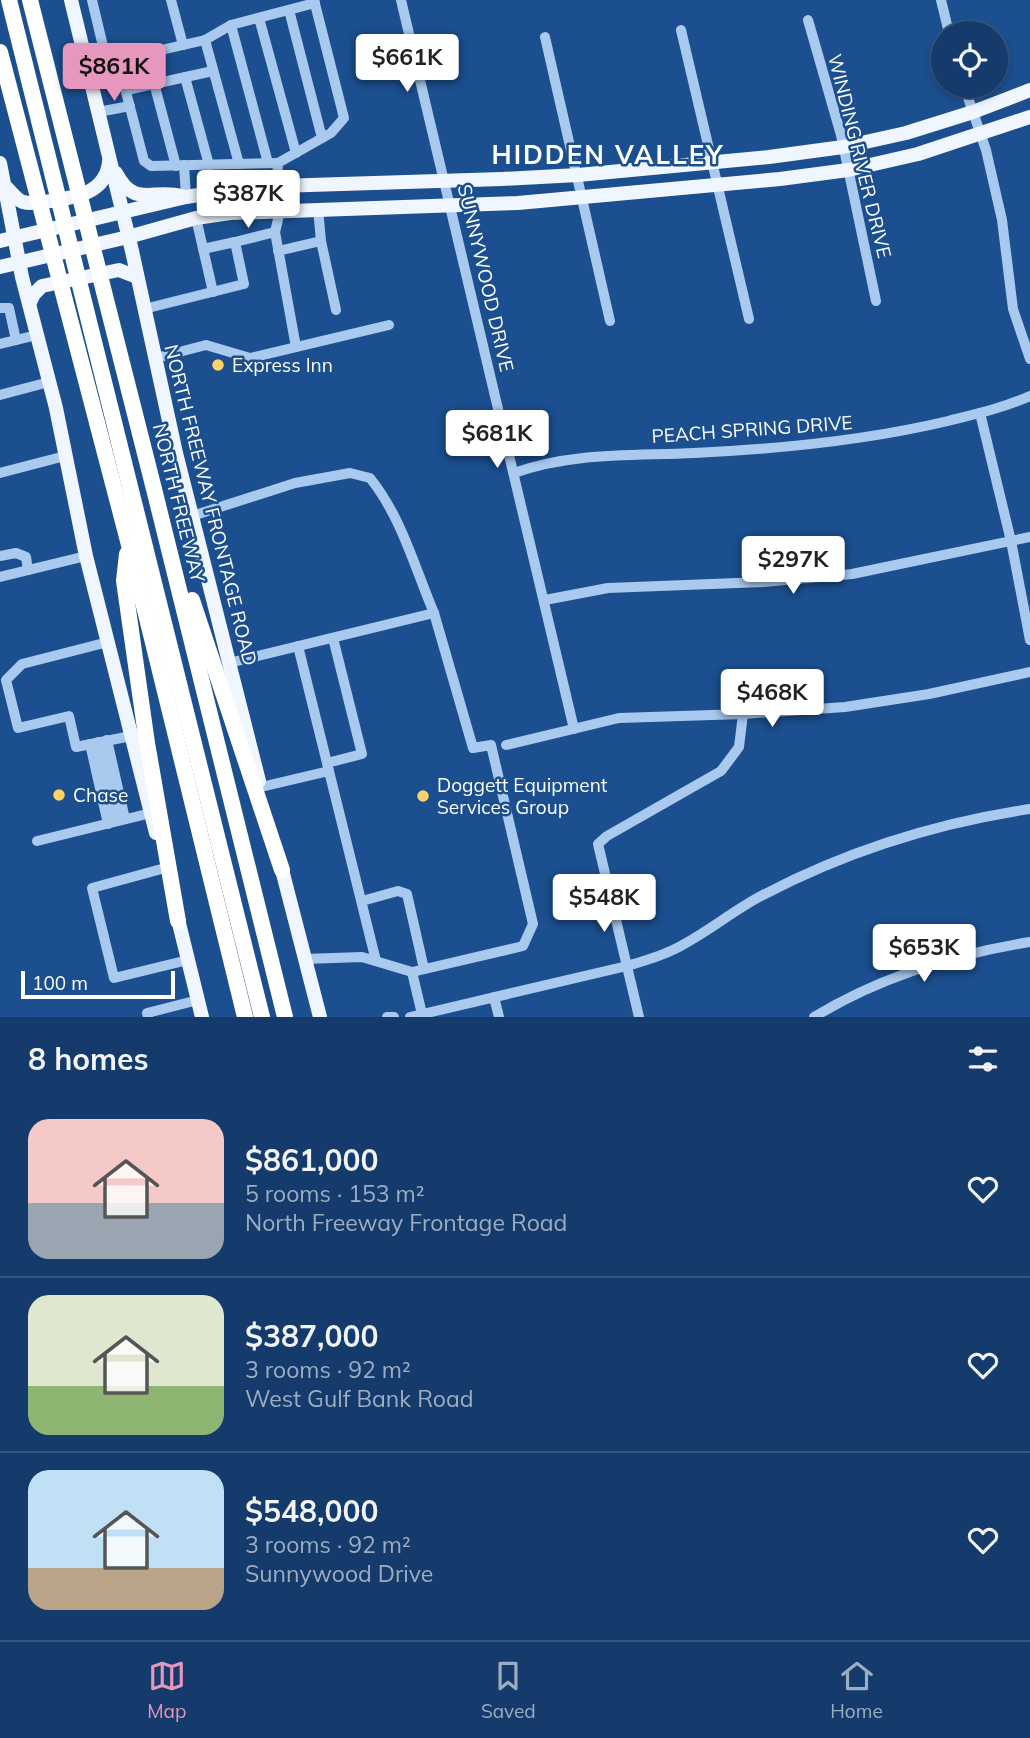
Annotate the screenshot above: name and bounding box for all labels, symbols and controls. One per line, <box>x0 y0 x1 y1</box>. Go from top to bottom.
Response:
map controls <box>931 21 1008 98</box>
button: locate <box>931 21 1008 98</box>
pin: $661K <box>358 34 456 94</box>
text: $661K <box>372 42 442 71</box>
pin: $861K <box>65 43 163 103</box>
text: $861K <box>79 51 149 80</box>
street label: WINDING RIVER DRIVE <box>823 51 897 261</box>
district label: HIDDEN VALLEY <box>492 138 724 171</box>
pin: $387K <box>199 170 297 230</box>
text: $387K <box>213 178 283 207</box>
street label: SUNNYWOOD DRIVE <box>453 182 519 374</box>
street label: NORTH FREEWAY FRONTAGE ROAD <box>159 342 263 668</box>
place label: Express Inn <box>232 353 333 377</box>
marker: Express Inn <box>210 357 226 373</box>
pin: $681K <box>448 410 546 470</box>
street label: PEACH SPRING DRIVE <box>651 410 853 448</box>
text: $681K <box>462 418 532 447</box>
street label: NORTH FREEWAY <box>148 421 210 585</box>
pin: $297K <box>744 536 842 596</box>
text: $297K <box>758 544 828 573</box>
pin: $468K <box>723 670 821 729</box>
text: $468K <box>737 677 807 706</box>
place label: Doggett Equipment Services Group <box>437 773 608 819</box>
place label: Chase <box>73 783 128 807</box>
marker: Chase <box>51 787 67 803</box>
marker: Doggett Equipment Services Group <box>415 788 431 804</box>
pin: $548K <box>555 874 653 934</box>
text: $548K <box>569 882 639 911</box>
pin: $653K <box>875 925 973 984</box>
text: $653K <box>889 932 959 961</box>
scale bar <box>21 968 175 1000</box>
text: 100 m <box>32 971 88 995</box>
text: 8 homes <box>28 1040 149 1078</box>
icon: filters <box>964 1040 1002 1078</box>
text: $861,000 <box>245 1141 378 1179</box>
icon: home <box>84 1147 168 1231</box>
icon: heart <box>964 1170 1002 1208</box>
text: 5 rooms · 153 m² <box>245 1179 425 1208</box>
text: North Freeway Frontage Road <box>245 1208 567 1237</box>
text: $387,000 <box>245 1317 378 1355</box>
icon: home <box>84 1323 168 1407</box>
icon: heart <box>964 1346 1002 1384</box>
text: 3 rooms · 92 m² <box>245 1355 411 1384</box>
text: West Gulf Bank Road <box>245 1384 474 1413</box>
text: $548,000 <box>245 1492 378 1530</box>
icon: home <box>84 1498 168 1582</box>
icon: heart <box>964 1521 1002 1559</box>
text: 3 rooms · 92 m² <box>245 1530 411 1559</box>
text: Sunnywood Drive <box>245 1559 433 1588</box>
tab: Map <box>147 1657 186 1723</box>
tab: Saved <box>481 1657 536 1723</box>
tab: Home <box>830 1657 883 1723</box>

